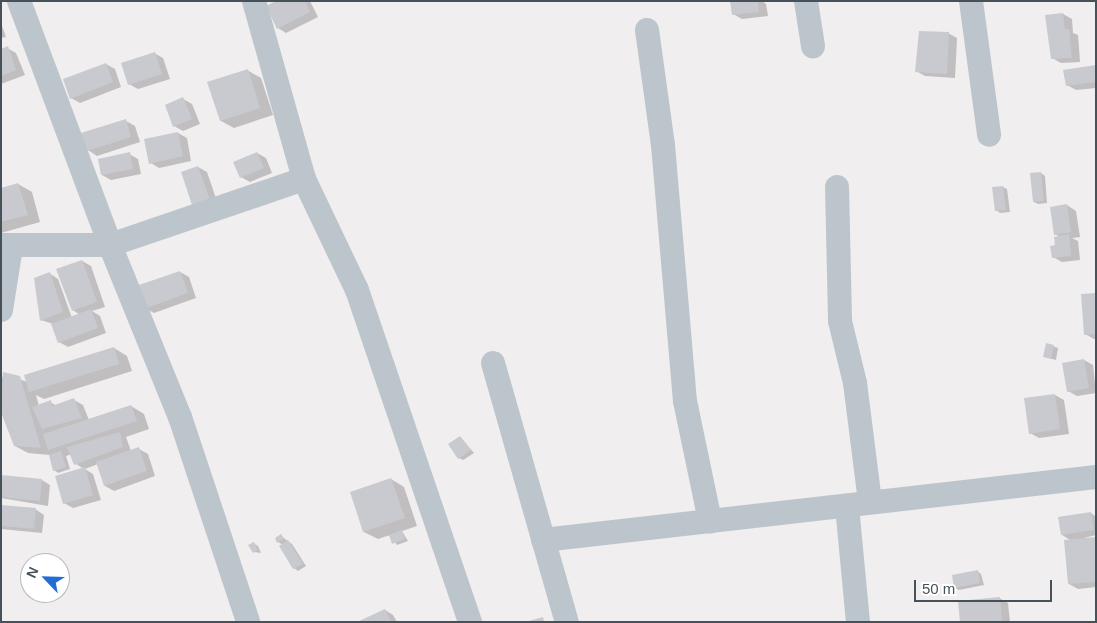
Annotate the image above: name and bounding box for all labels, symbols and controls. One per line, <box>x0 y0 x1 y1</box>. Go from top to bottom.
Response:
north arrow <box>20 553 70 603</box>
text: N <box>23 564 42 580</box>
scale bar <box>917 570 1054 602</box>
text: 50 m <box>922 580 955 597</box>

